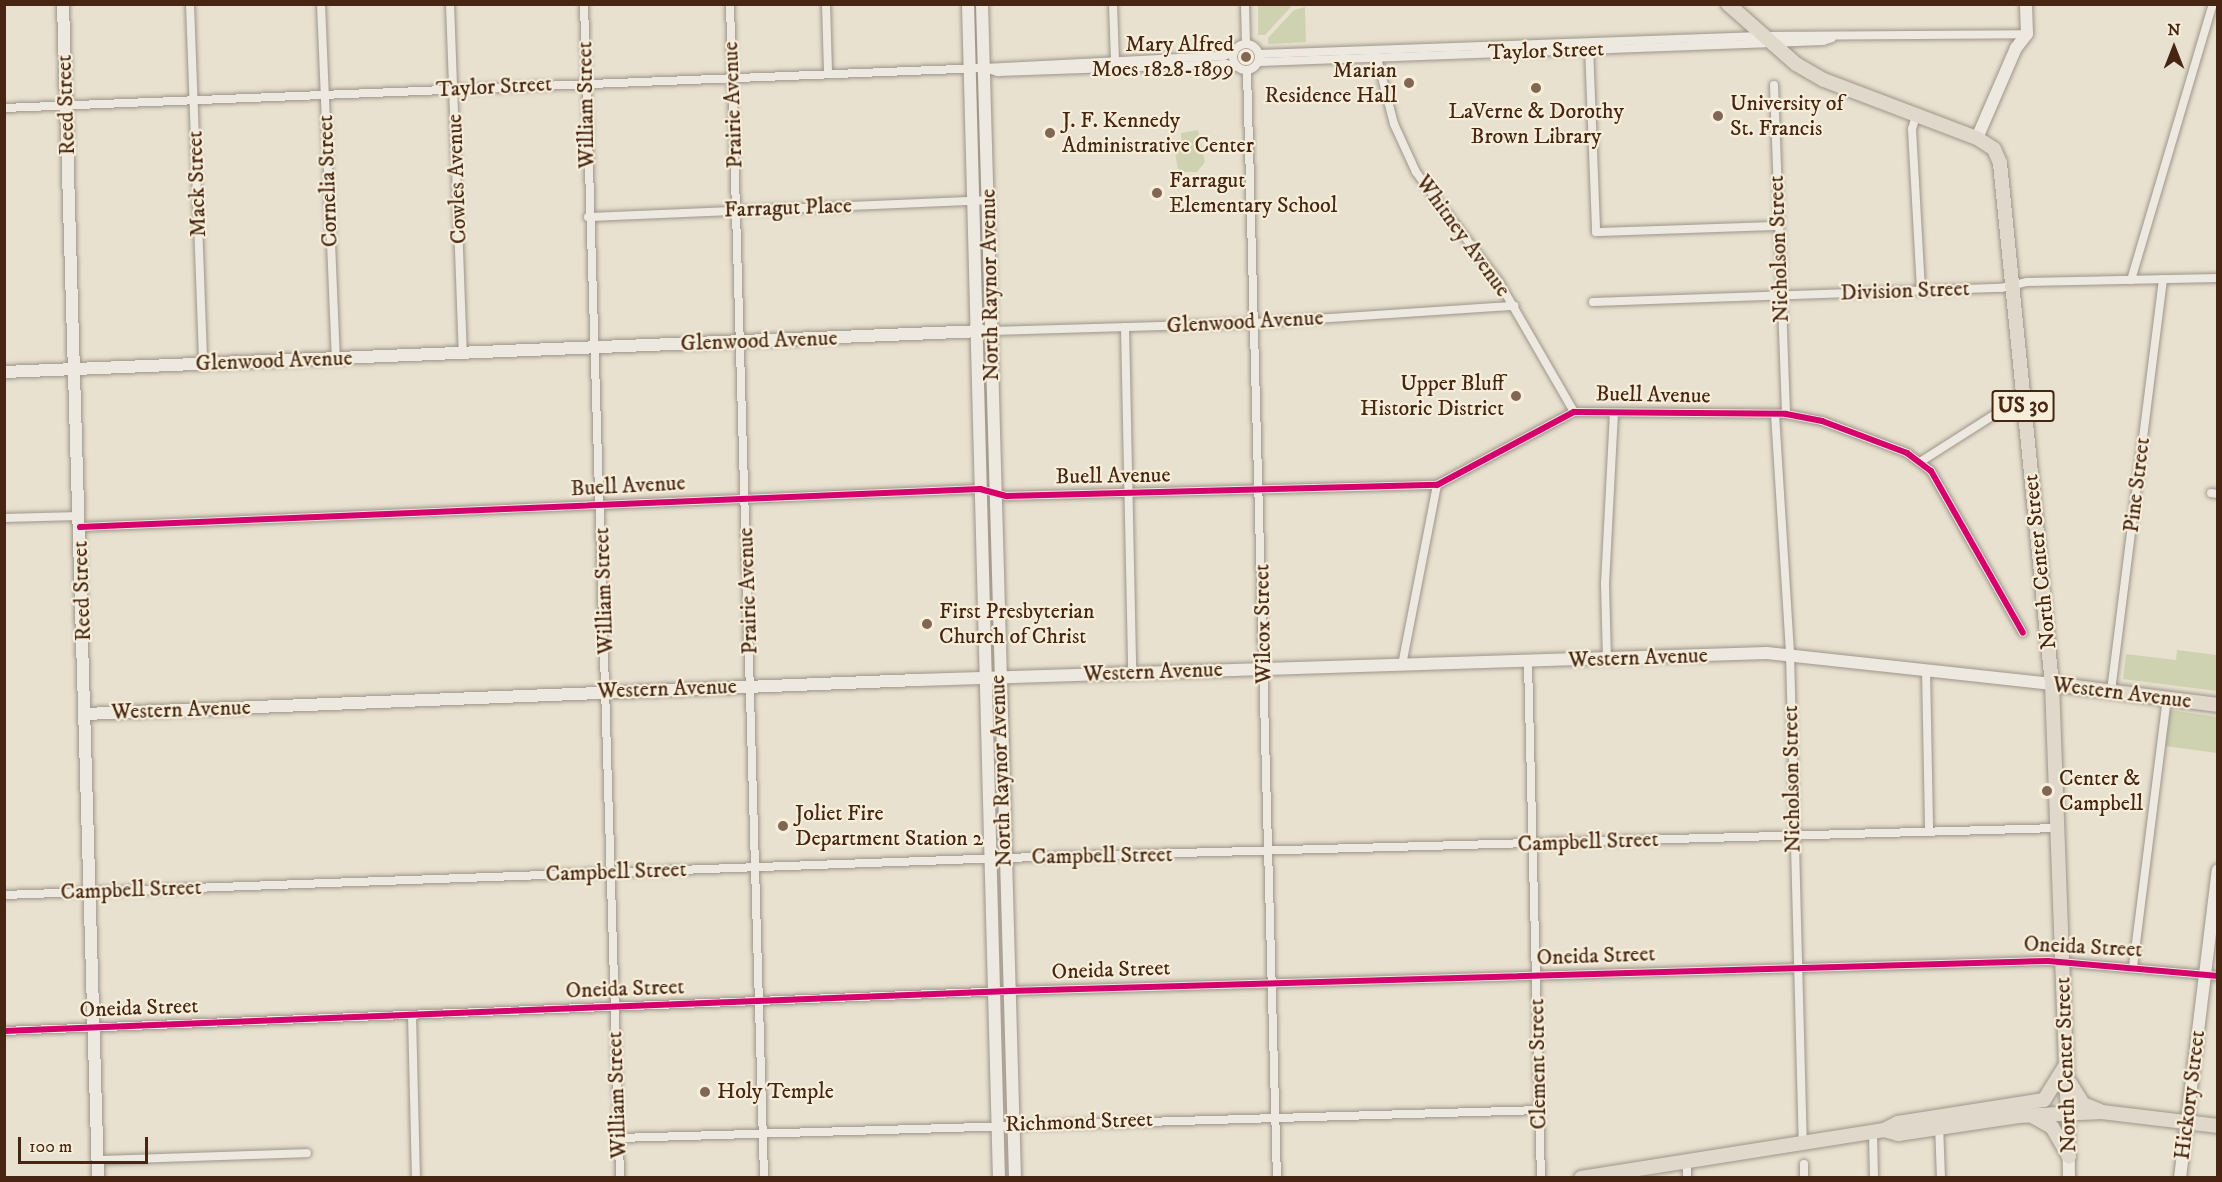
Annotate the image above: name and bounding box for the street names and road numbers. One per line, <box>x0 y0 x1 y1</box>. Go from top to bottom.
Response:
street label: Taylor Street <box>1488 36 1604 66</box>
street label: William Street <box>572 41 600 169</box>
street label: Prairie Avenue <box>718 41 748 169</box>
street label: Reed Street <box>51 54 81 156</box>
street label: Taylor Street <box>435 71 553 103</box>
street label: Cornelia Street <box>312 114 344 248</box>
street label: Cowles Avenue <box>442 114 472 244</box>
street label: Mack Street <box>182 130 212 238</box>
street label: Whitney Avenue <box>1410 170 1516 302</box>
street label: Nicholson Street <box>1763 175 1795 323</box>
street label: North Raynor Avenue <box>975 189 1005 381</box>
street label: Farragut Place <box>723 193 853 223</box>
street label: Division Street <box>1840 276 1970 306</box>
street label: Glenwood Avenue <box>1166 305 1324 339</box>
street label: Glenwood Avenue <box>680 325 838 357</box>
street label: Glenwood Avenue <box>195 345 353 377</box>
street label: Buell Avenue <box>1595 381 1711 409</box>
road number: US 30 <box>1992 388 2054 424</box>
street label: Pine Street <box>2118 436 2156 534</box>
street label: Buell Avenue <box>1055 462 1171 490</box>
street label: Buell Avenue <box>570 470 686 502</box>
street label: North Center Street <box>2018 473 2062 651</box>
street label: William Street <box>589 527 619 655</box>
street label: Prairie Avenue <box>733 527 763 655</box>
street label: Reed Street <box>67 540 97 642</box>
street label: Wilcox Street <box>1249 564 1277 684</box>
street label: Western Avenue <box>1568 642 1708 674</box>
street label: Western Avenue <box>1083 656 1223 688</box>
street label: Western Avenue <box>2051 671 2193 715</box>
street label: Western Avenue <box>597 673 737 705</box>
street label: North Raynor Avenue <box>984 674 1018 868</box>
street label: Western Avenue <box>111 694 251 726</box>
street label: Nicholson Street <box>1778 705 1806 853</box>
street label: Campbell Street <box>1517 826 1659 858</box>
street label: Campbell Street <box>1031 842 1173 870</box>
street label: Campbell Street <box>545 856 687 888</box>
street label: Campbell Street <box>60 874 202 906</box>
street label: Oneida Street <box>2023 931 2143 963</box>
street label: Oneida Street <box>1536 941 1656 971</box>
street label: Oneida Street <box>1051 955 1171 985</box>
street label: Oneida Street <box>565 974 685 1004</box>
street label: North Center Street <box>2050 977 2082 1153</box>
street label: Oneida Street <box>79 993 199 1023</box>
street label: Clement Street <box>1524 998 1552 1130</box>
street label: Hickory Street <box>2169 1029 2211 1161</box>
street label: William Street <box>602 1031 632 1159</box>
street label: Richmond Street <box>1005 1106 1153 1138</box>

